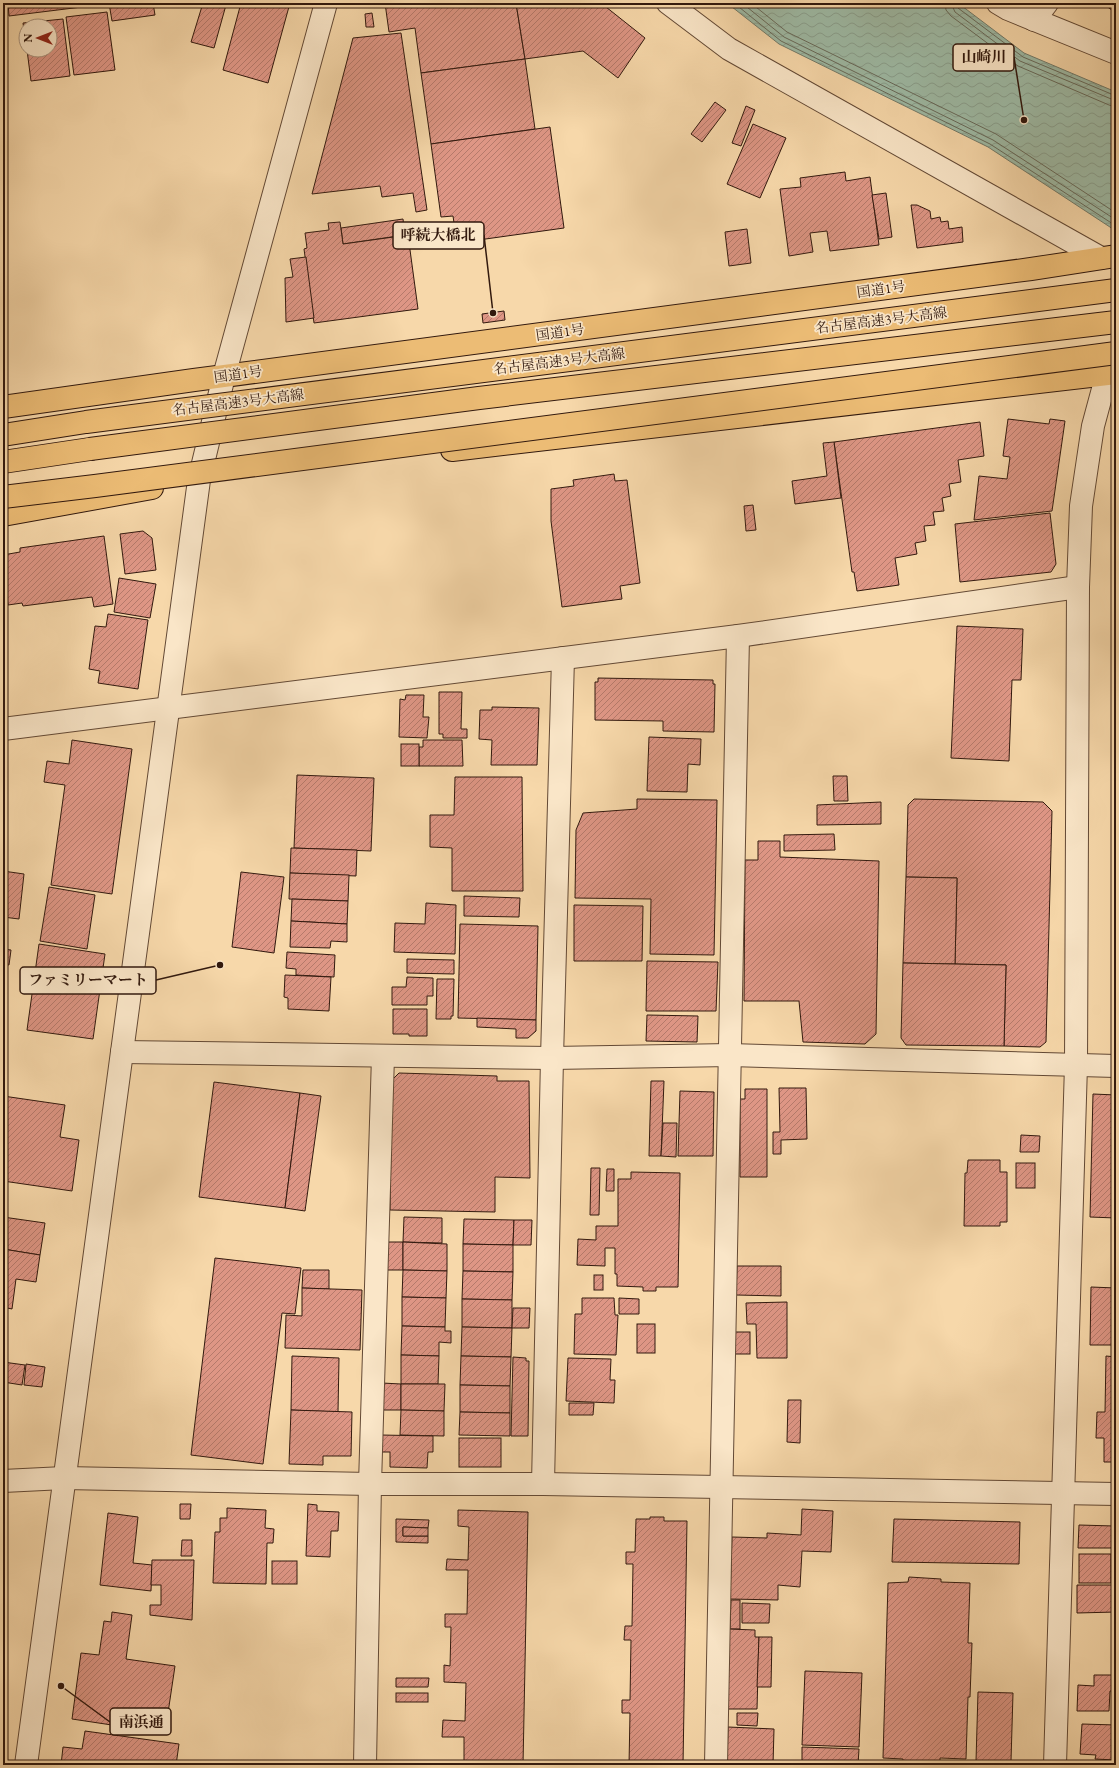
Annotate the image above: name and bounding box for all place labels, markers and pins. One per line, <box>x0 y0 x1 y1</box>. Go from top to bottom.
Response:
callout: 山崎川 <box>953 44 1014 71</box>
callout: 呼続大橋北 <box>393 222 484 249</box>
callout: ファミリーマート <box>20 967 156 994</box>
callout: 南浜通 <box>110 1708 171 1735</box>

